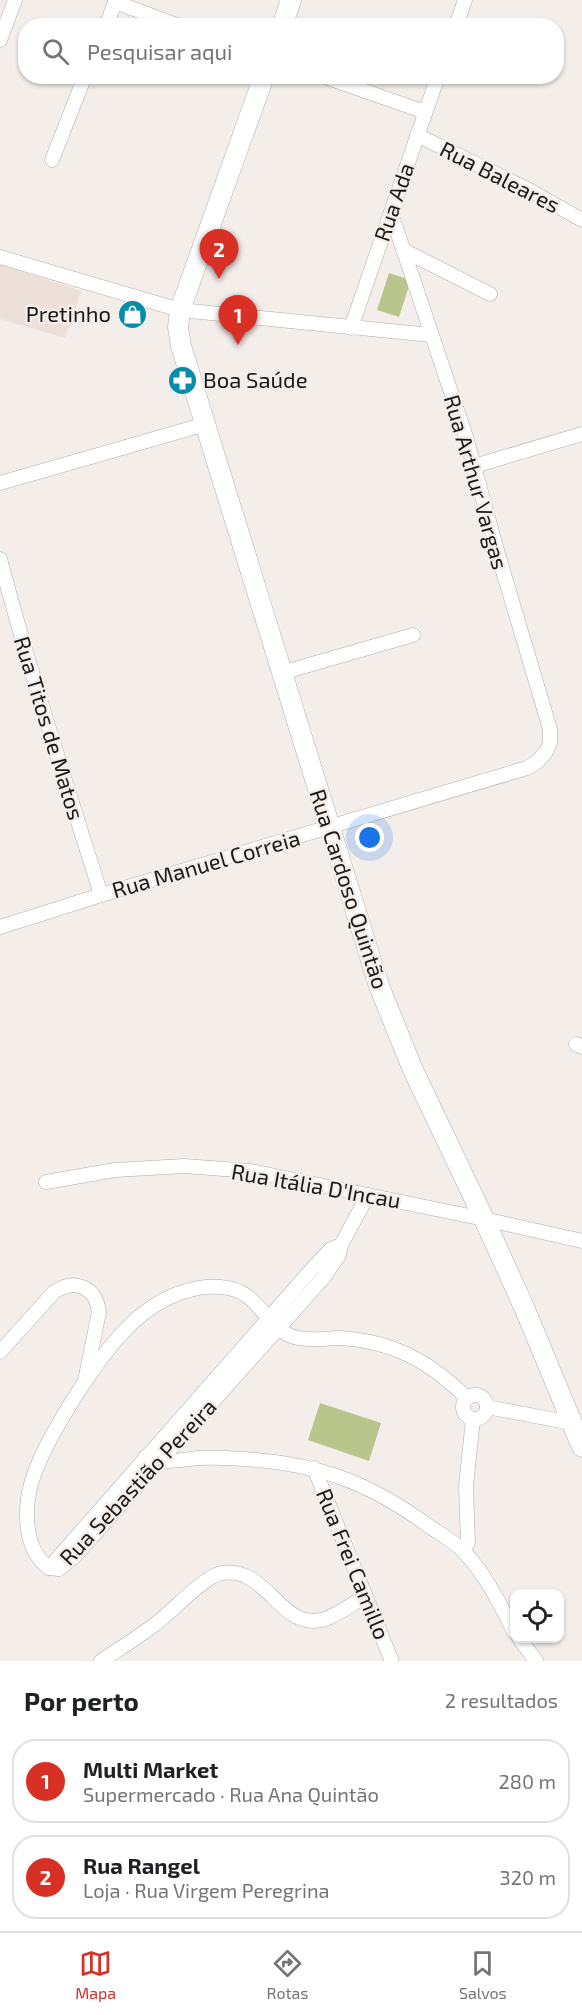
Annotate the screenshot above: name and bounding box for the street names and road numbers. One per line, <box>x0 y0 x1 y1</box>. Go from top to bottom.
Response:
street label: Rua Baleares <box>436 135 565 217</box>
street label: Rua Ada <box>368 159 419 244</box>
street label: Rua Arthur Vargas <box>440 391 514 572</box>
street label: Rua Titos de Matos <box>10 633 90 823</box>
street label: Rua Cardoso Quintão <box>304 786 395 992</box>
street label: Rua Manuel Correia <box>109 824 303 902</box>
street label: Rua Itália D'Incau <box>229 1157 403 1213</box>
street label: Rua Sebastião Pereira <box>54 1393 221 1570</box>
street label: Rua Frei Camillo <box>312 1484 396 1643</box>

